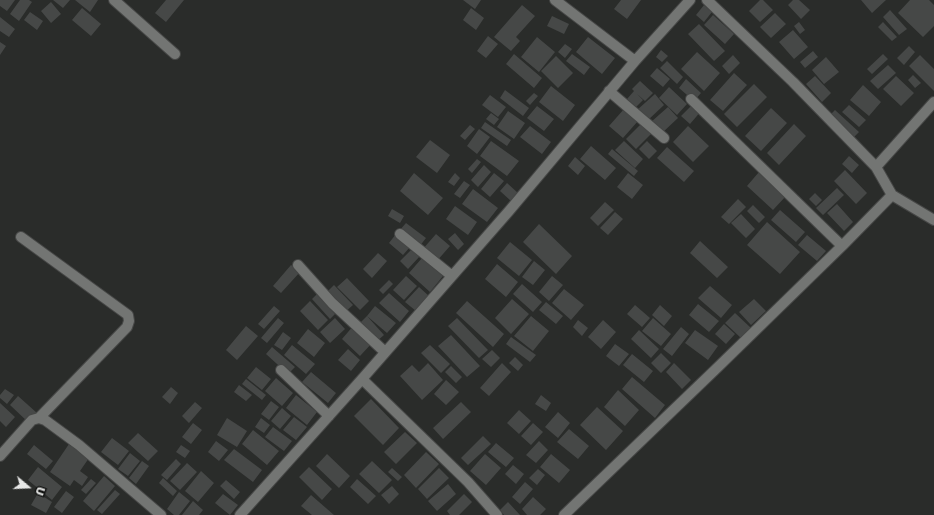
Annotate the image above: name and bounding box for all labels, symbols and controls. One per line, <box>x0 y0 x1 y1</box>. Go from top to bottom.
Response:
north arrow <box>8 467 48 507</box>
text: U <box>32 485 47 497</box>

